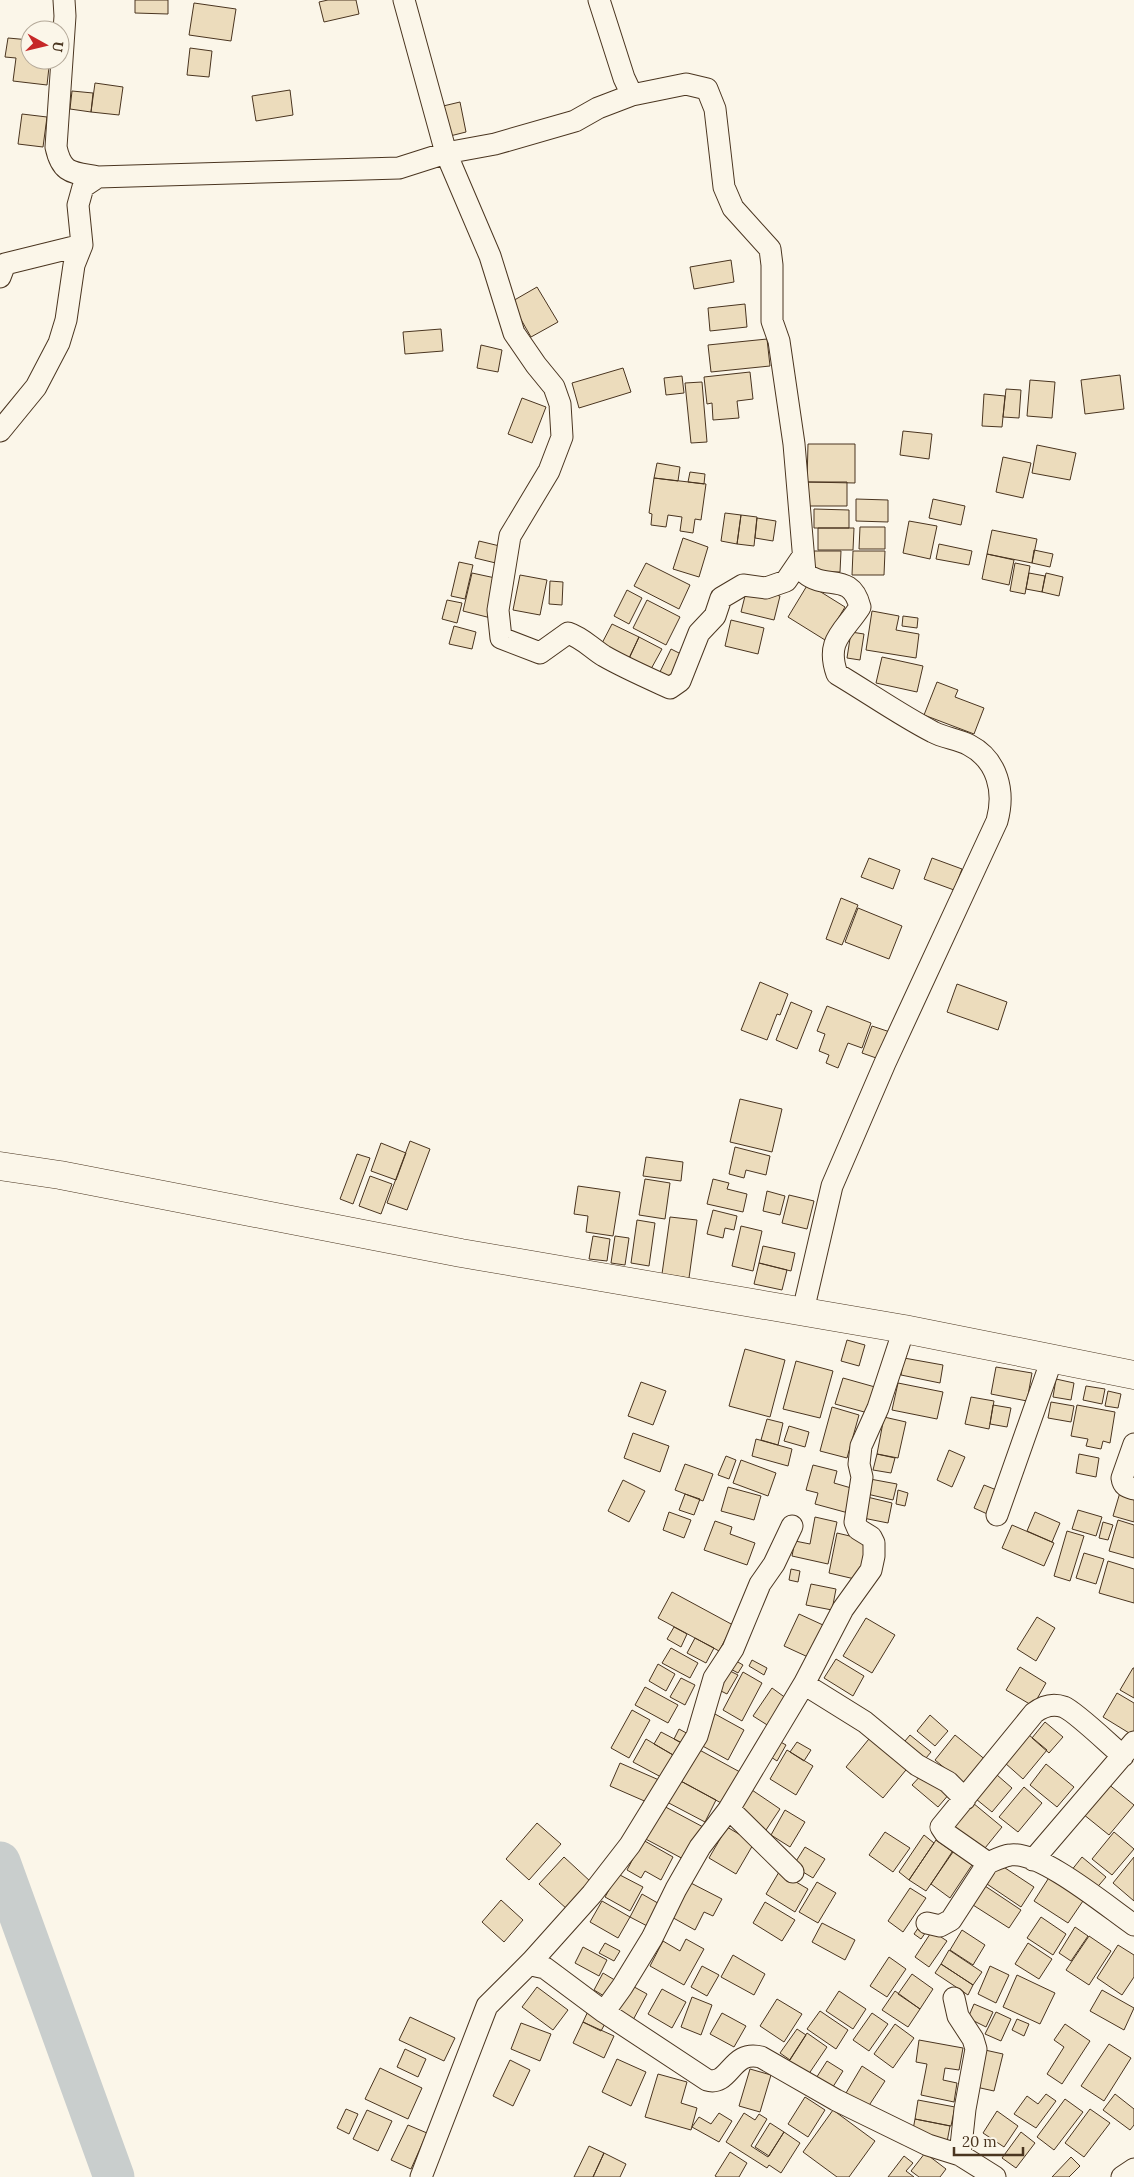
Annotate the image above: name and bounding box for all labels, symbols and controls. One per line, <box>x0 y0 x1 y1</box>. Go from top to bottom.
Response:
north arrow <box>20 20 70 70</box>
text: U <box>48 40 68 54</box>
scale bar <box>954 2124 1023 2156</box>
text: 20 m <box>962 2132 997 2151</box>

